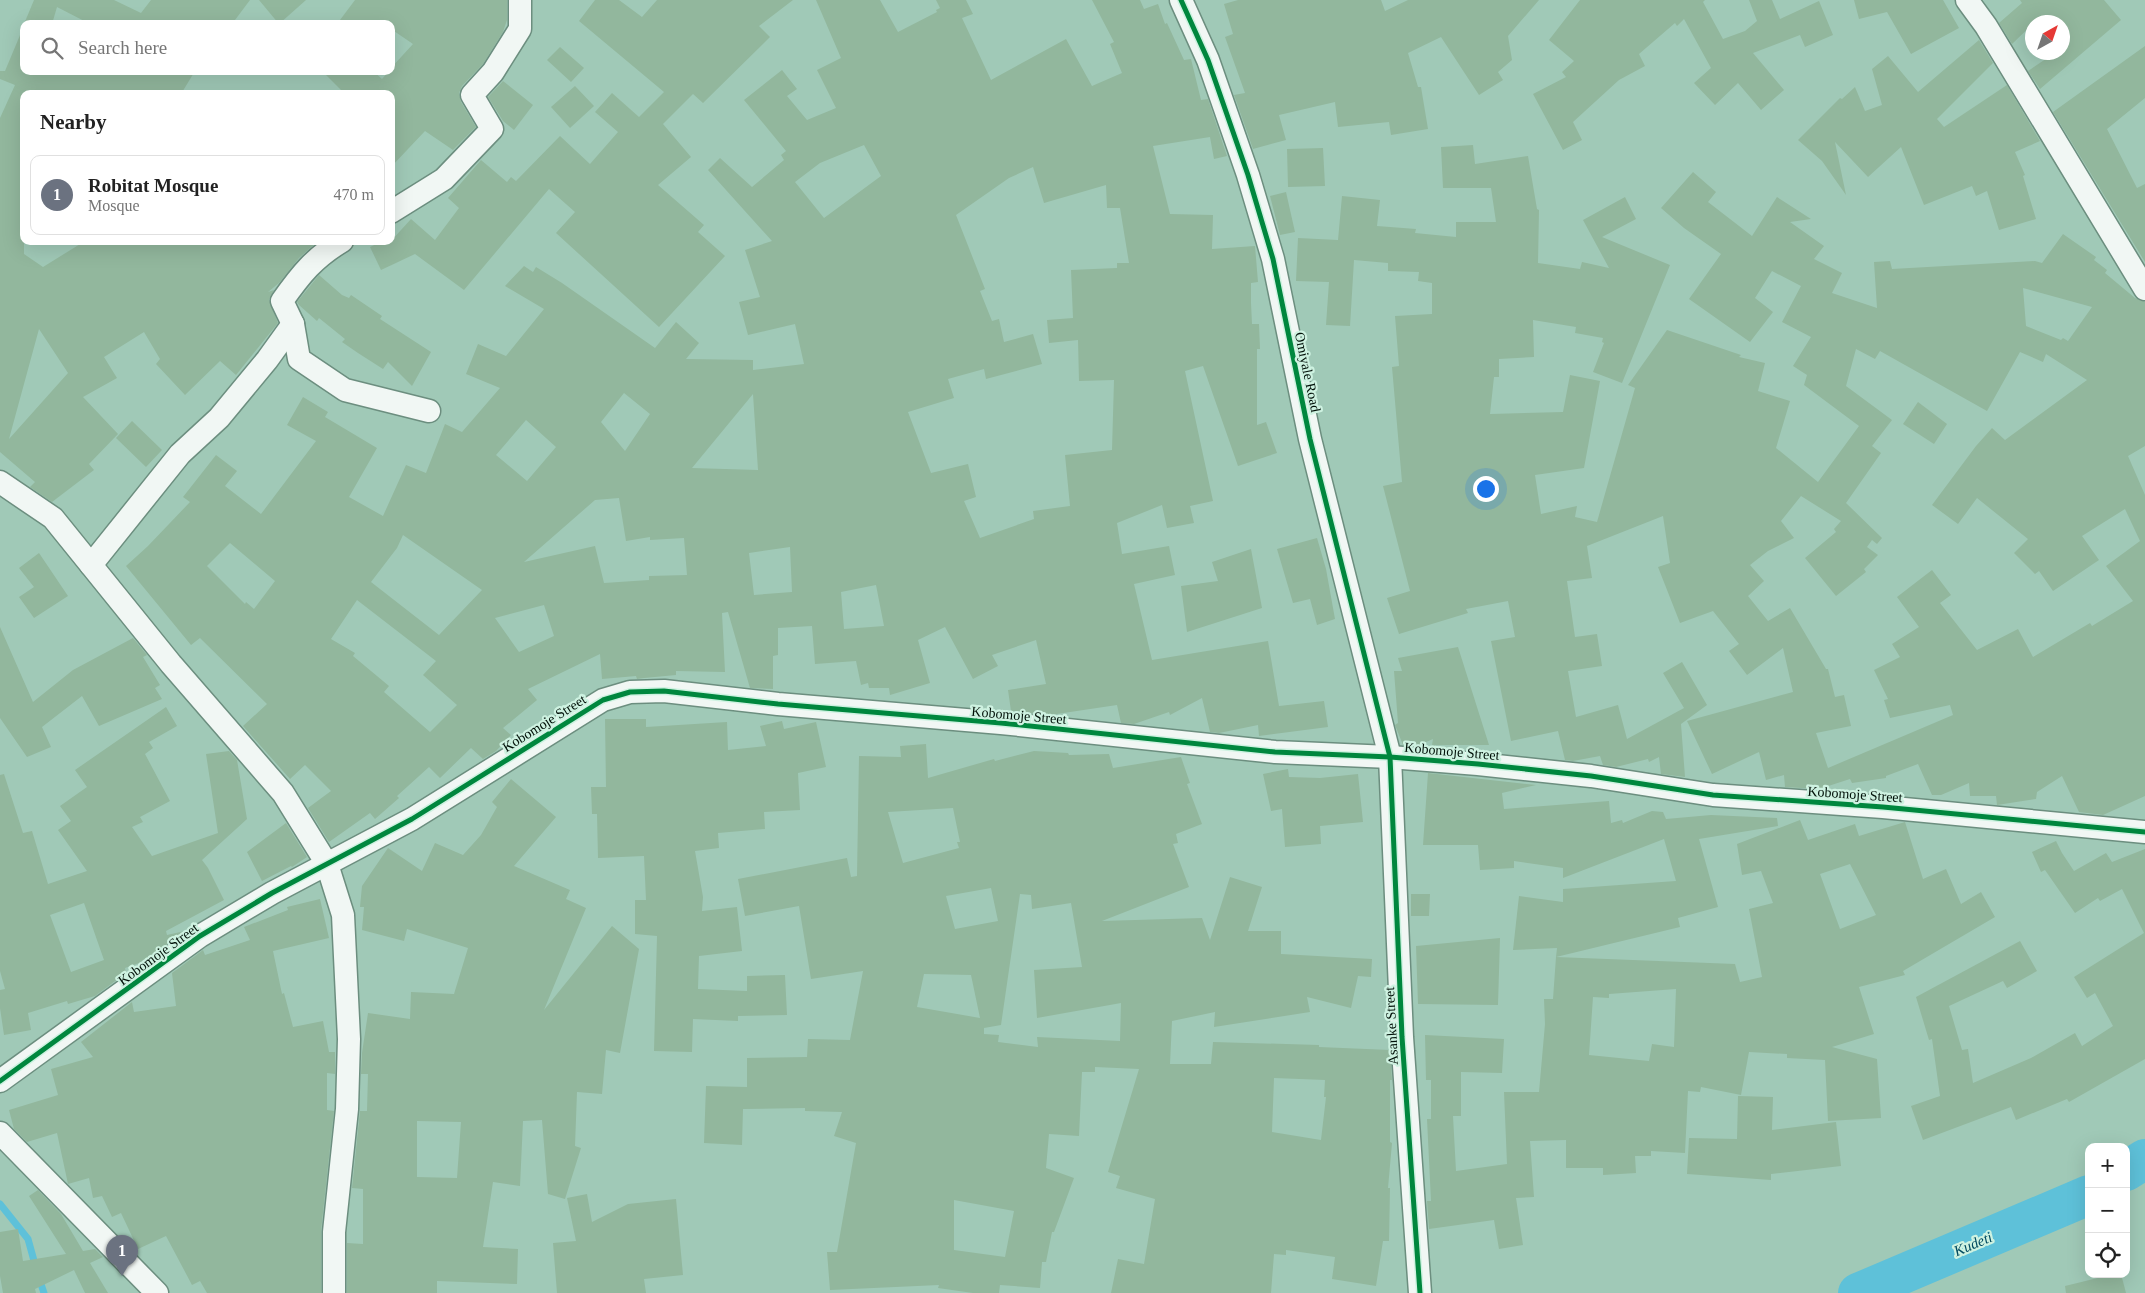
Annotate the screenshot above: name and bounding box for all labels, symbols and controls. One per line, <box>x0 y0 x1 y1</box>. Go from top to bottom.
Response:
north arrow <box>2025 15 2070 60</box>
search box <box>20 20 395 75</box>
icon: search <box>38 34 66 62</box>
text: Search here <box>78 37 167 58</box>
text: Nearby <box>40 110 107 134</box>
text: Robitat Mosque <box>88 175 218 196</box>
text: 1 <box>53 186 61 203</box>
text: 470 m <box>334 186 374 203</box>
text: Mosque <box>88 197 140 214</box>
street label: Omiyale Road <box>1292 331 1323 413</box>
your location <box>1473 476 1499 502</box>
street label: Kobomoje Street <box>500 692 589 755</box>
street label: Kobomoje Street <box>971 704 1067 727</box>
street label: Kobomoje Street <box>1404 740 1500 763</box>
street label: Kobomoje Street <box>1807 784 1903 805</box>
street label: Kobomoje Street <box>115 920 201 988</box>
street label: Asanke Street <box>1382 986 1401 1065</box>
map controls <box>2085 1143 2130 1278</box>
button: + <box>2085 1143 2130 1188</box>
button: − <box>2085 1188 2130 1233</box>
water label: Kudeti <box>1951 1229 1995 1260</box>
button: locate <box>2085 1233 2130 1278</box>
pin: 1 <box>106 1235 138 1276</box>

